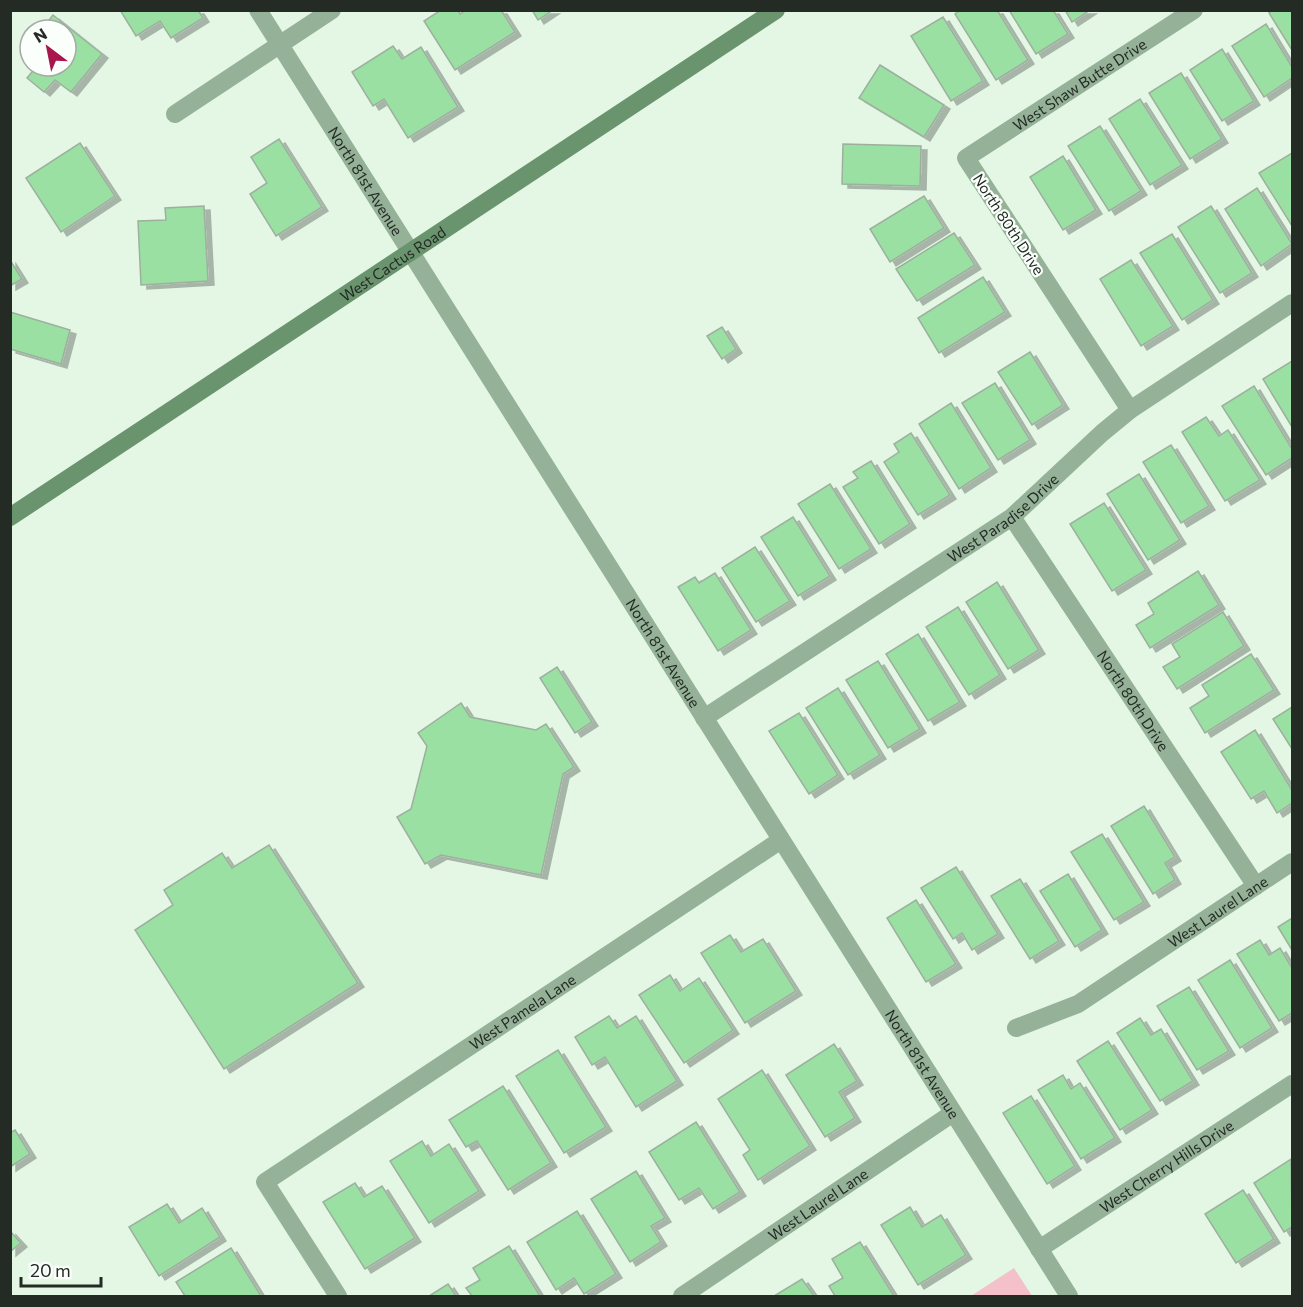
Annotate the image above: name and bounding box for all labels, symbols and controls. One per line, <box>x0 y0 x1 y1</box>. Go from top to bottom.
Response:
north arrow <box>18 18 78 78</box>
text: N <box>30 24 50 46</box>
street label: West Shaw Butte Drive <box>1009 34 1150 134</box>
street label: North 81st Avenue <box>325 123 407 239</box>
street label: North 80th Drive <box>970 170 1048 278</box>
street label: West Cactus Road <box>337 222 449 305</box>
street label: West Paradise Drive <box>944 469 1062 566</box>
street label: North 81st Avenue <box>622 595 704 711</box>
street label: North 80th Drive <box>1094 647 1173 754</box>
street label: West Laurel Lane <box>1164 872 1271 951</box>
street label: West Pamela Lane <box>466 970 579 1053</box>
street label: North 81st Avenue <box>882 1006 964 1122</box>
street label: West Cherry Hills Drive <box>1096 1116 1237 1216</box>
street label: West Laurel Lane <box>765 1164 871 1244</box>
scale bar <box>21 1250 100 1288</box>
text: 20 m <box>30 1259 71 1281</box>

